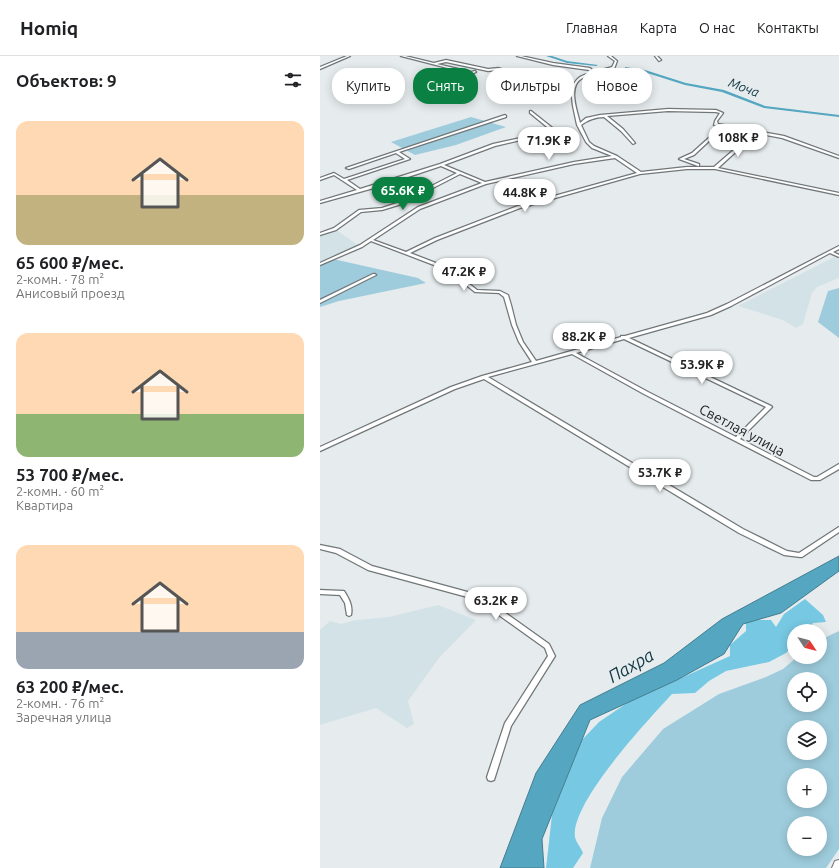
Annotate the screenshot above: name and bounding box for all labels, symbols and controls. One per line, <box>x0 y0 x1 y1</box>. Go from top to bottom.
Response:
text: Homiq <box>20 17 78 39</box>
text: Главная <box>566 20 618 36</box>
text: Карта <box>640 20 677 36</box>
text: О нас <box>699 20 735 36</box>
text: Контакты <box>757 20 819 36</box>
chip: Купить <box>332 68 405 104</box>
chip: Снять <box>413 68 478 104</box>
chip: Фильтры <box>486 68 574 104</box>
chip: Новое <box>582 68 652 104</box>
icon: filters <box>282 69 304 91</box>
text: Объектов: 9 <box>16 71 116 90</box>
water label: Моча <box>727 75 761 99</box>
pin: 108K ₽ <box>705 124 771 158</box>
pin: 71.9K ₽ <box>512 127 586 161</box>
text: 108K ₽ <box>717 130 759 144</box>
text: 71.9K ₽ <box>527 133 571 147</box>
icon: home <box>124 147 196 219</box>
pin: 65.6K ₽ <box>366 177 440 211</box>
pin: 44.8K ₽ <box>488 179 562 213</box>
text: 65.6K ₽ <box>381 183 425 197</box>
text: 44.8K ₽ <box>503 185 547 199</box>
text: 65 600 ₽/мес. <box>16 253 124 272</box>
pin: 47.2K ₽ <box>427 258 501 292</box>
text: 47.2K ₽ <box>442 264 486 278</box>
text: 2-комн. · 78 m² <box>16 272 104 286</box>
text: Анисовый проезд <box>16 286 125 300</box>
pin: 88.2K ₽ <box>547 323 621 357</box>
text: 88.2K ₽ <box>562 329 606 343</box>
pin: 53.9K ₽ <box>665 351 739 385</box>
text: 53.9K ₽ <box>680 357 724 371</box>
icon: home <box>124 359 196 431</box>
street label: Светлая улица <box>697 401 787 459</box>
pin: 53.7K ₽ <box>623 459 697 493</box>
text: 53 700 ₽/мес. <box>16 465 124 484</box>
text: 53.7K ₽ <box>638 465 682 479</box>
text: 2-комн. · 60 m² <box>16 484 104 498</box>
text: Квартира <box>16 498 73 512</box>
icon: home <box>124 571 196 643</box>
pin: 63.2K ₽ <box>459 587 533 621</box>
text: 63.2K ₽ <box>474 593 518 607</box>
north arrow <box>787 624 827 664</box>
map controls <box>787 624 827 856</box>
water label: Пахра <box>604 644 657 686</box>
button: locate <box>787 672 827 712</box>
text: 63 200 ₽/мес. <box>16 677 124 696</box>
text: 2-комн. · 76 m² <box>16 696 104 710</box>
text: Заречная улица <box>16 710 111 724</box>
button: layers <box>787 720 827 760</box>
button: + <box>787 768 827 808</box>
button: − <box>787 816 827 856</box>

